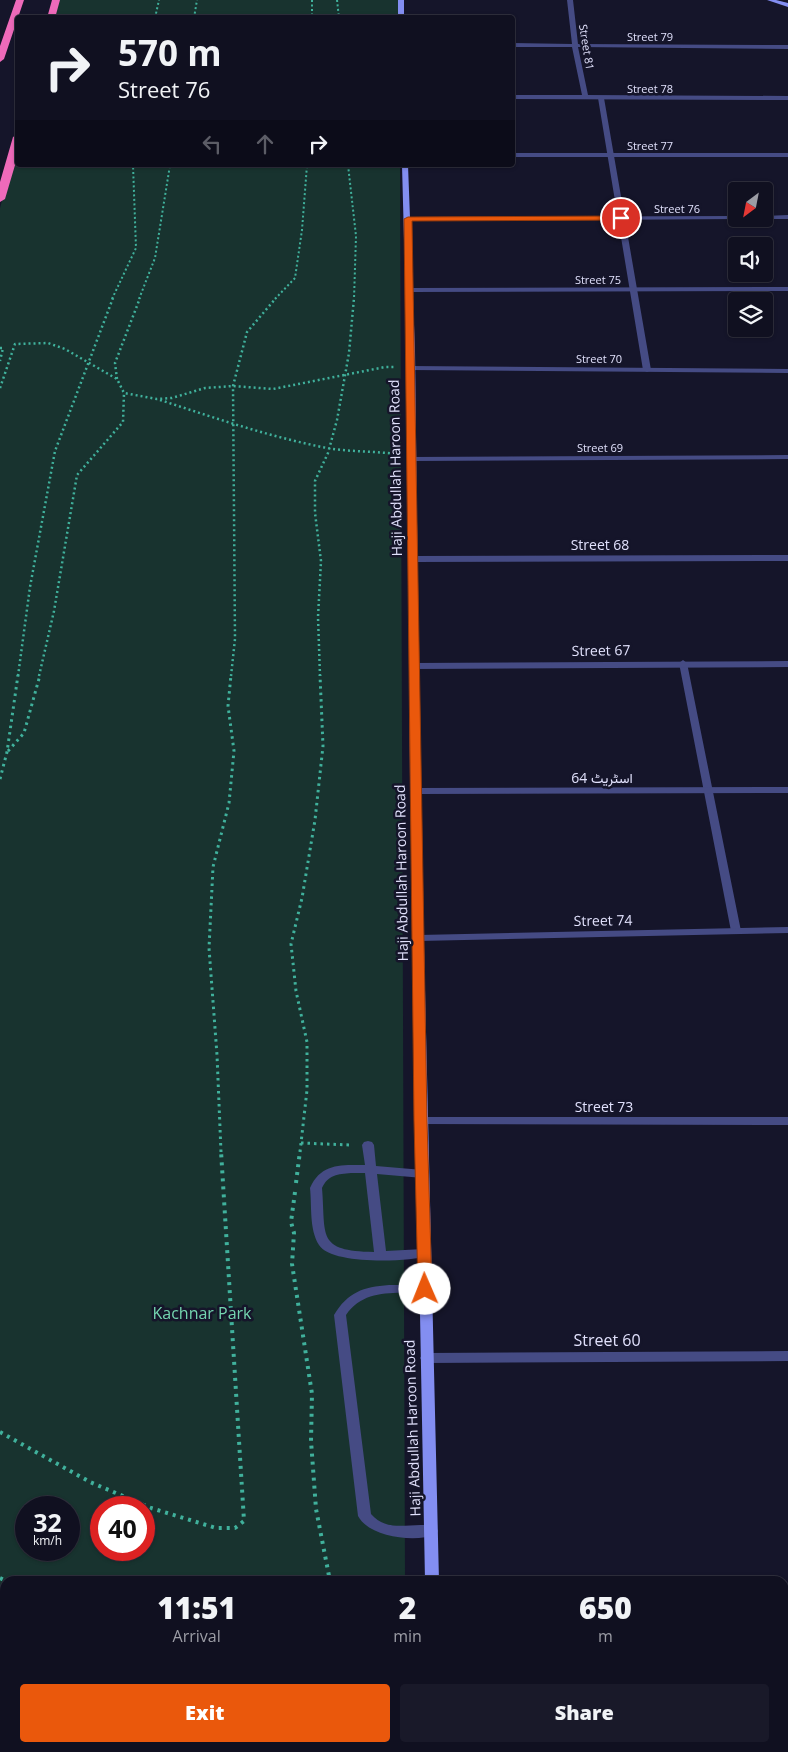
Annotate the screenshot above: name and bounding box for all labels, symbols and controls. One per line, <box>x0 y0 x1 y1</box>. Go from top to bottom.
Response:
street label: Street 81 <box>576 23 598 71</box>
text: 570 m <box>118 29 222 76</box>
street label: Street 79 <box>627 29 673 44</box>
icon: right <box>35 35 100 100</box>
text: Street 76 <box>118 74 210 104</box>
street label: Street 78 <box>627 81 673 96</box>
icon: left <box>198 130 226 158</box>
icon: ahead <box>251 130 279 158</box>
icon: right <box>304 130 332 158</box>
street label: Street 77 <box>627 138 673 153</box>
north arrow <box>728 182 772 228</box>
map controls <box>728 182 773 337</box>
pin <box>600 197 642 239</box>
street label: Street 76 <box>654 201 700 216</box>
icon: arrive <box>607 204 635 232</box>
button: sound <box>728 237 773 282</box>
street label: Street 75 <box>575 272 621 287</box>
button: layers <box>728 292 773 337</box>
street label: Street 70 <box>576 351 622 366</box>
street label: Haji Abdullah Haroon Road <box>384 379 406 557</box>
street label: Street 69 <box>577 440 623 455</box>
street label: Street 68 <box>571 535 629 554</box>
street label: Street 67 <box>571 640 631 660</box>
street label: اسٹریٹ 64 <box>571 768 633 787</box>
street label: Haji Abdullah Haroon Road <box>390 784 412 962</box>
street label: Street 74 <box>573 910 633 930</box>
street label: Street 73 <box>575 1097 633 1116</box>
position arrow <box>398 1262 450 1314</box>
park label: Kachnar Park <box>152 1302 252 1324</box>
street label: Street 60 <box>573 1329 641 1351</box>
street label: Haji Abdullah Haroon Road <box>399 1339 425 1517</box>
speed limit sign: 40 <box>90 1496 155 1561</box>
text: 32 <box>33 1505 62 1539</box>
text: km/h <box>33 1532 62 1549</box>
text: 11:51 <box>157 1587 236 1628</box>
text: 2 <box>399 1587 416 1628</box>
text: 650 <box>579 1587 632 1628</box>
text: Arrival <box>173 1625 221 1647</box>
text: min <box>393 1625 422 1647</box>
text: m <box>598 1625 613 1647</box>
button: Exit <box>20 1684 390 1742</box>
button: Share <box>400 1684 769 1742</box>

